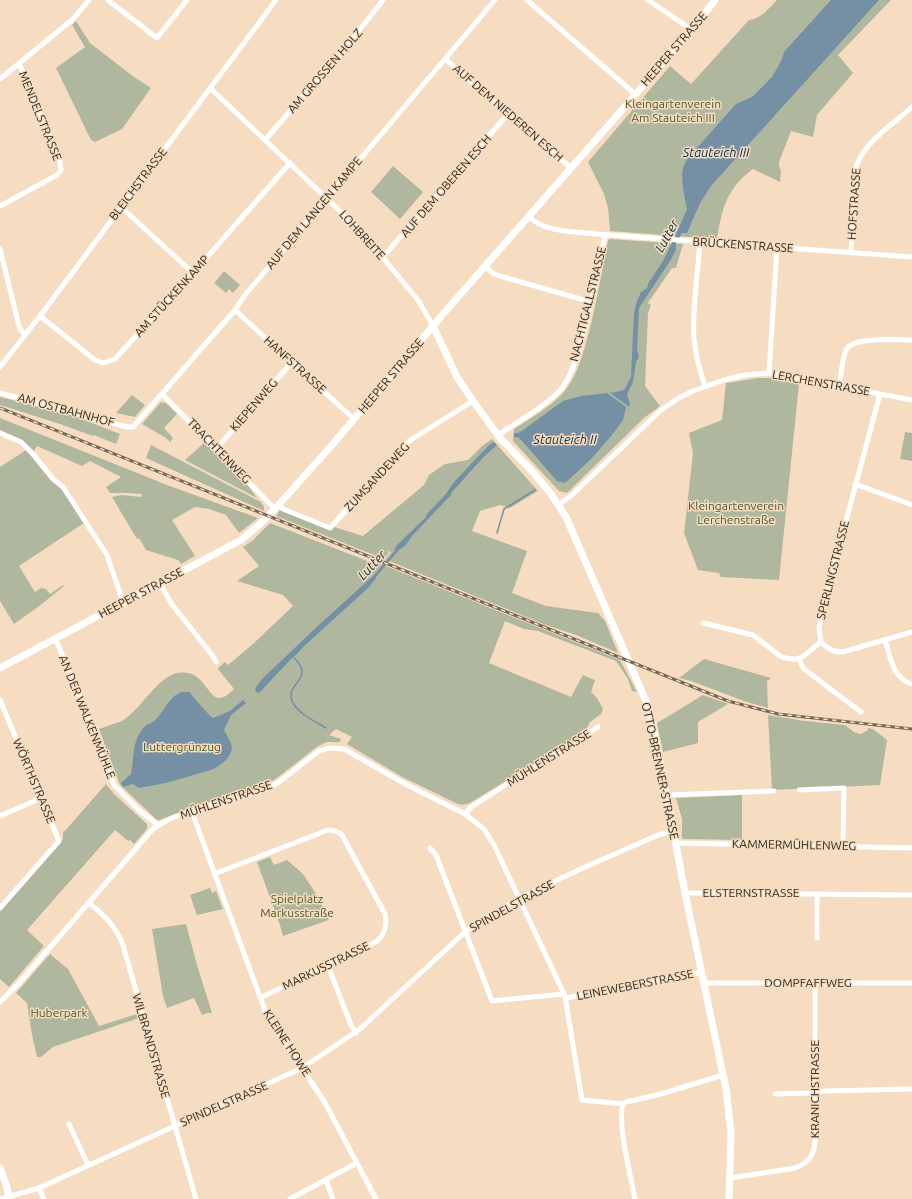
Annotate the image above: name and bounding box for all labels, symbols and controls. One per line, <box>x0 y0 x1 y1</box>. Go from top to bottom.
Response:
street label: HEEPER STRASSE <box>638 9 710 89</box>
street label: AM GROSSEN HOLZ <box>284 26 366 116</box>
street label: AUF DEM NIEDEREN ESCH <box>450 61 566 165</box>
street label: MENDELSTRASSE <box>15 69 65 163</box>
park label: Kleingartenverein Am Stauteich III <box>625 97 721 125</box>
street label: AUF DEM OBEREN ESCH <box>397 132 495 240</box>
street label: BLEICHSTRASSE <box>106 145 170 223</box>
water label: Stauteich III <box>683 145 749 161</box>
street label: AUF DEM LANGEN KAMPE <box>263 154 365 272</box>
street label: HOFSTRASSE <box>844 168 864 240</box>
street label: LOHBREITE <box>336 207 388 263</box>
water label: Lutter <box>652 217 682 255</box>
street label: BRÜCKENSTRASSE <box>692 234 794 256</box>
street label: NACHTIGALLSTRASSE <box>567 245 609 363</box>
street label: AM STÜCKENKAMP <box>131 252 213 340</box>
street label: HANFSTRASSE <box>261 333 329 397</box>
street label: HEEPER STRASSE <box>355 335 427 417</box>
street label: LERCHENSTRASSE <box>771 367 871 399</box>
street label: KIEPENWEG <box>227 376 281 434</box>
street label: AM OSTBAHNHOF <box>16 390 116 430</box>
street label: TRACHTENWEG <box>184 415 254 487</box>
water label: Stauteich II <box>533 432 597 448</box>
street label: ZUMSANDEWEG <box>341 440 413 514</box>
park label: Kleingartenverein Lerchenstraße <box>688 499 784 527</box>
street label: SPERLINGSTRASSE <box>814 519 852 621</box>
water label: Lutter <box>354 547 390 583</box>
street label: HEEPER STRASSE <box>96 565 186 621</box>
street label: AN DER WALKENMÜHLE <box>56 653 118 781</box>
street label: OTTO-BRENNER-STRASSE <box>638 701 682 841</box>
street label: MÜHLENSTRASSE <box>504 726 594 790</box>
street label: WÖRTHSTRASSE <box>10 736 58 826</box>
park label: Luttergrünzug <box>143 740 221 754</box>
street label: MÜHLENSTRASSE <box>178 777 274 823</box>
street label: KAMMERMÜHLENWEG <box>732 837 856 853</box>
street label: SPINDELSTRASSE <box>467 877 557 935</box>
street label: ELSTERNSTRASSE <box>703 886 799 900</box>
park label: Spielplatz Markusstraße <box>260 892 334 920</box>
street label: MARKUSSTRASSE <box>280 939 372 993</box>
street label: LEINEWEBERSTRASSE <box>575 967 695 1003</box>
street label: DOMPFAFFWEG <box>764 976 852 990</box>
street label: WILBRANDSTRASSE <box>129 992 173 1100</box>
park label: Huberpark <box>30 1006 88 1020</box>
street label: KLEINE HOWE <box>260 1007 314 1079</box>
street label: KRANICHSTRASSE <box>808 1040 822 1138</box>
street label: SPINDELSTRASSE <box>178 1078 270 1130</box>

